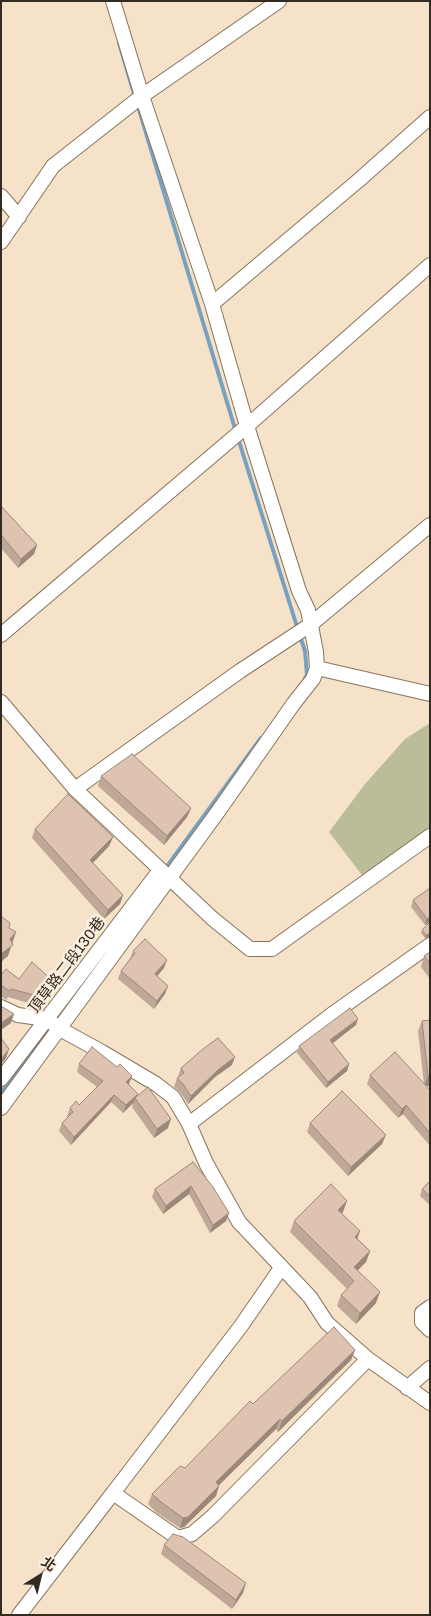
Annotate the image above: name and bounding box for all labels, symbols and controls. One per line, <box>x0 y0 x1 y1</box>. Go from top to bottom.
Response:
street label: 頂草路二段130巷 <box>25 914 109 1016</box>
north arrow <box>15 1551 65 1601</box>
text: 北 <box>38 1552 60 1574</box>

